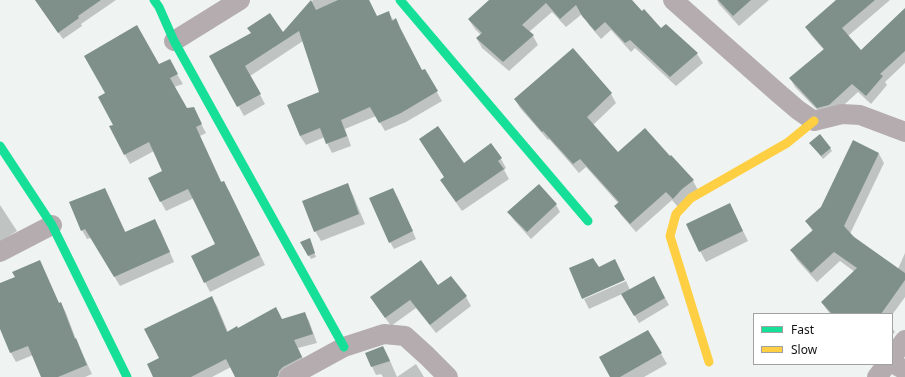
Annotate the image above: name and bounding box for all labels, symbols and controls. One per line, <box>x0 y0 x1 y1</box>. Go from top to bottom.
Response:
legend <box>753 313 893 365</box>
text: Fast <box>791 321 814 338</box>
text: Slow <box>791 341 817 358</box>

